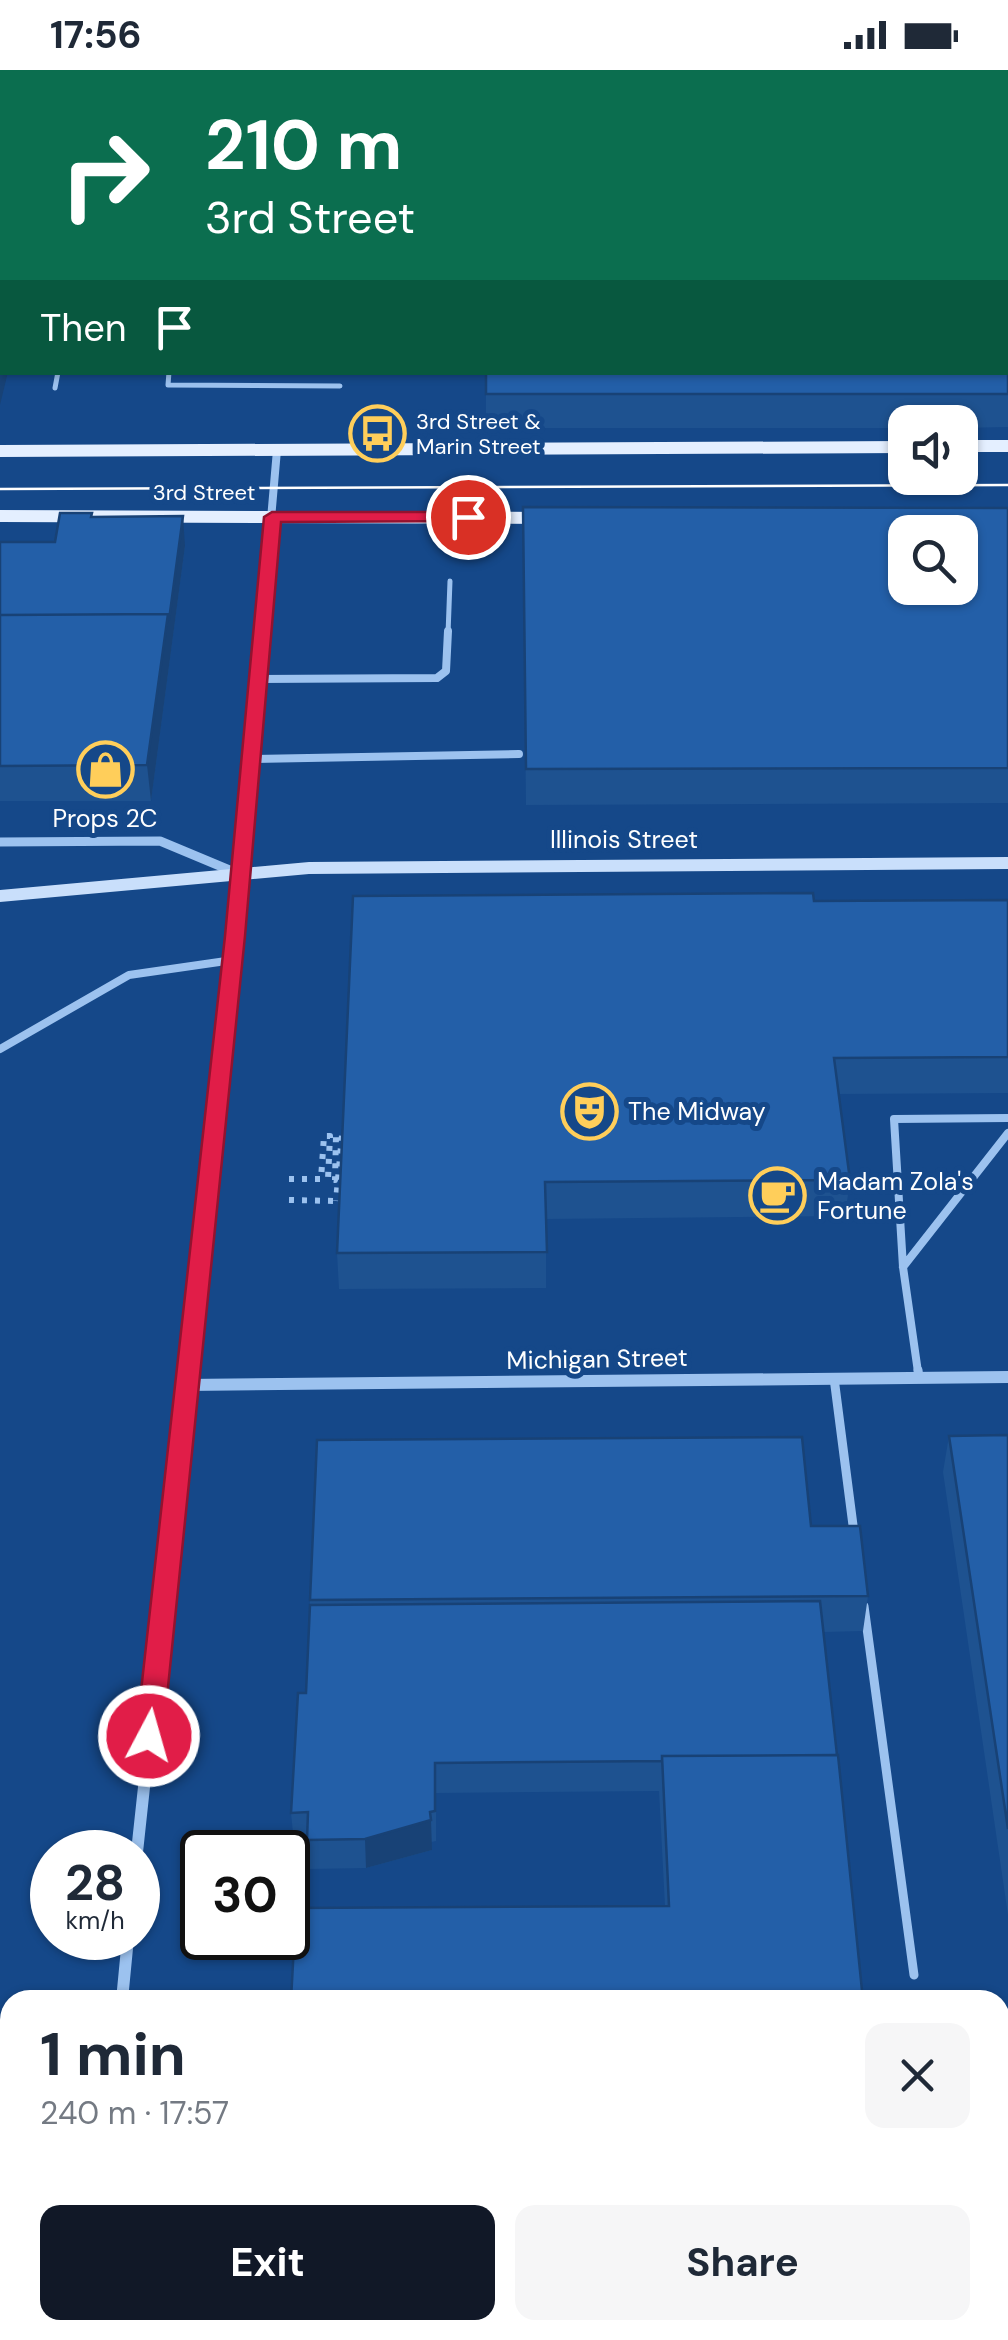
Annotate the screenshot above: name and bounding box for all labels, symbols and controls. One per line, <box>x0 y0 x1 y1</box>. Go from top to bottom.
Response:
text: 17:56 <box>50 10 142 60</box>
text: 210 m <box>205 100 402 191</box>
icon: right <box>40 110 170 240</box>
text: 3rd Street <box>205 188 415 247</box>
icon: arrive <box>147 300 202 355</box>
text: Then <box>40 303 127 353</box>
bus stop icon: 3rd Street & Marin Street <box>347 404 407 464</box>
map controls <box>888 405 978 605</box>
button: sound <box>888 405 978 495</box>
place label: 3rd Street & Marin Street <box>416 407 541 461</box>
pin <box>426 475 511 560</box>
street label: 3rd Street <box>153 478 255 507</box>
icon: arrive <box>441 490 496 545</box>
button: search <box>888 515 978 605</box>
shop icon: Props 2C <box>75 739 135 799</box>
place label: Props 2C <box>52 802 158 835</box>
street label: Illinois Street <box>550 823 698 856</box>
theatre icon: The Midway <box>559 1081 619 1141</box>
place label: The Midway <box>628 1095 766 1128</box>
cafe icon: Madam Zola's Fortune <box>748 1165 808 1225</box>
place label: Madam Zola's Fortune <box>817 1165 974 1227</box>
street label: Michigan Street <box>506 1341 688 1377</box>
position arrow <box>97 1684 201 1788</box>
speed limit sign: 30 <box>180 1830 310 1960</box>
text: 28 <box>65 1850 125 1916</box>
text: km/h <box>65 1904 125 1937</box>
text: 1 min <box>40 2015 186 2094</box>
button: close <box>865 2023 970 2128</box>
text: 240 m · 17:57 <box>40 2092 229 2134</box>
button: Exit <box>40 2205 495 2320</box>
button: Share <box>515 2205 970 2320</box>

